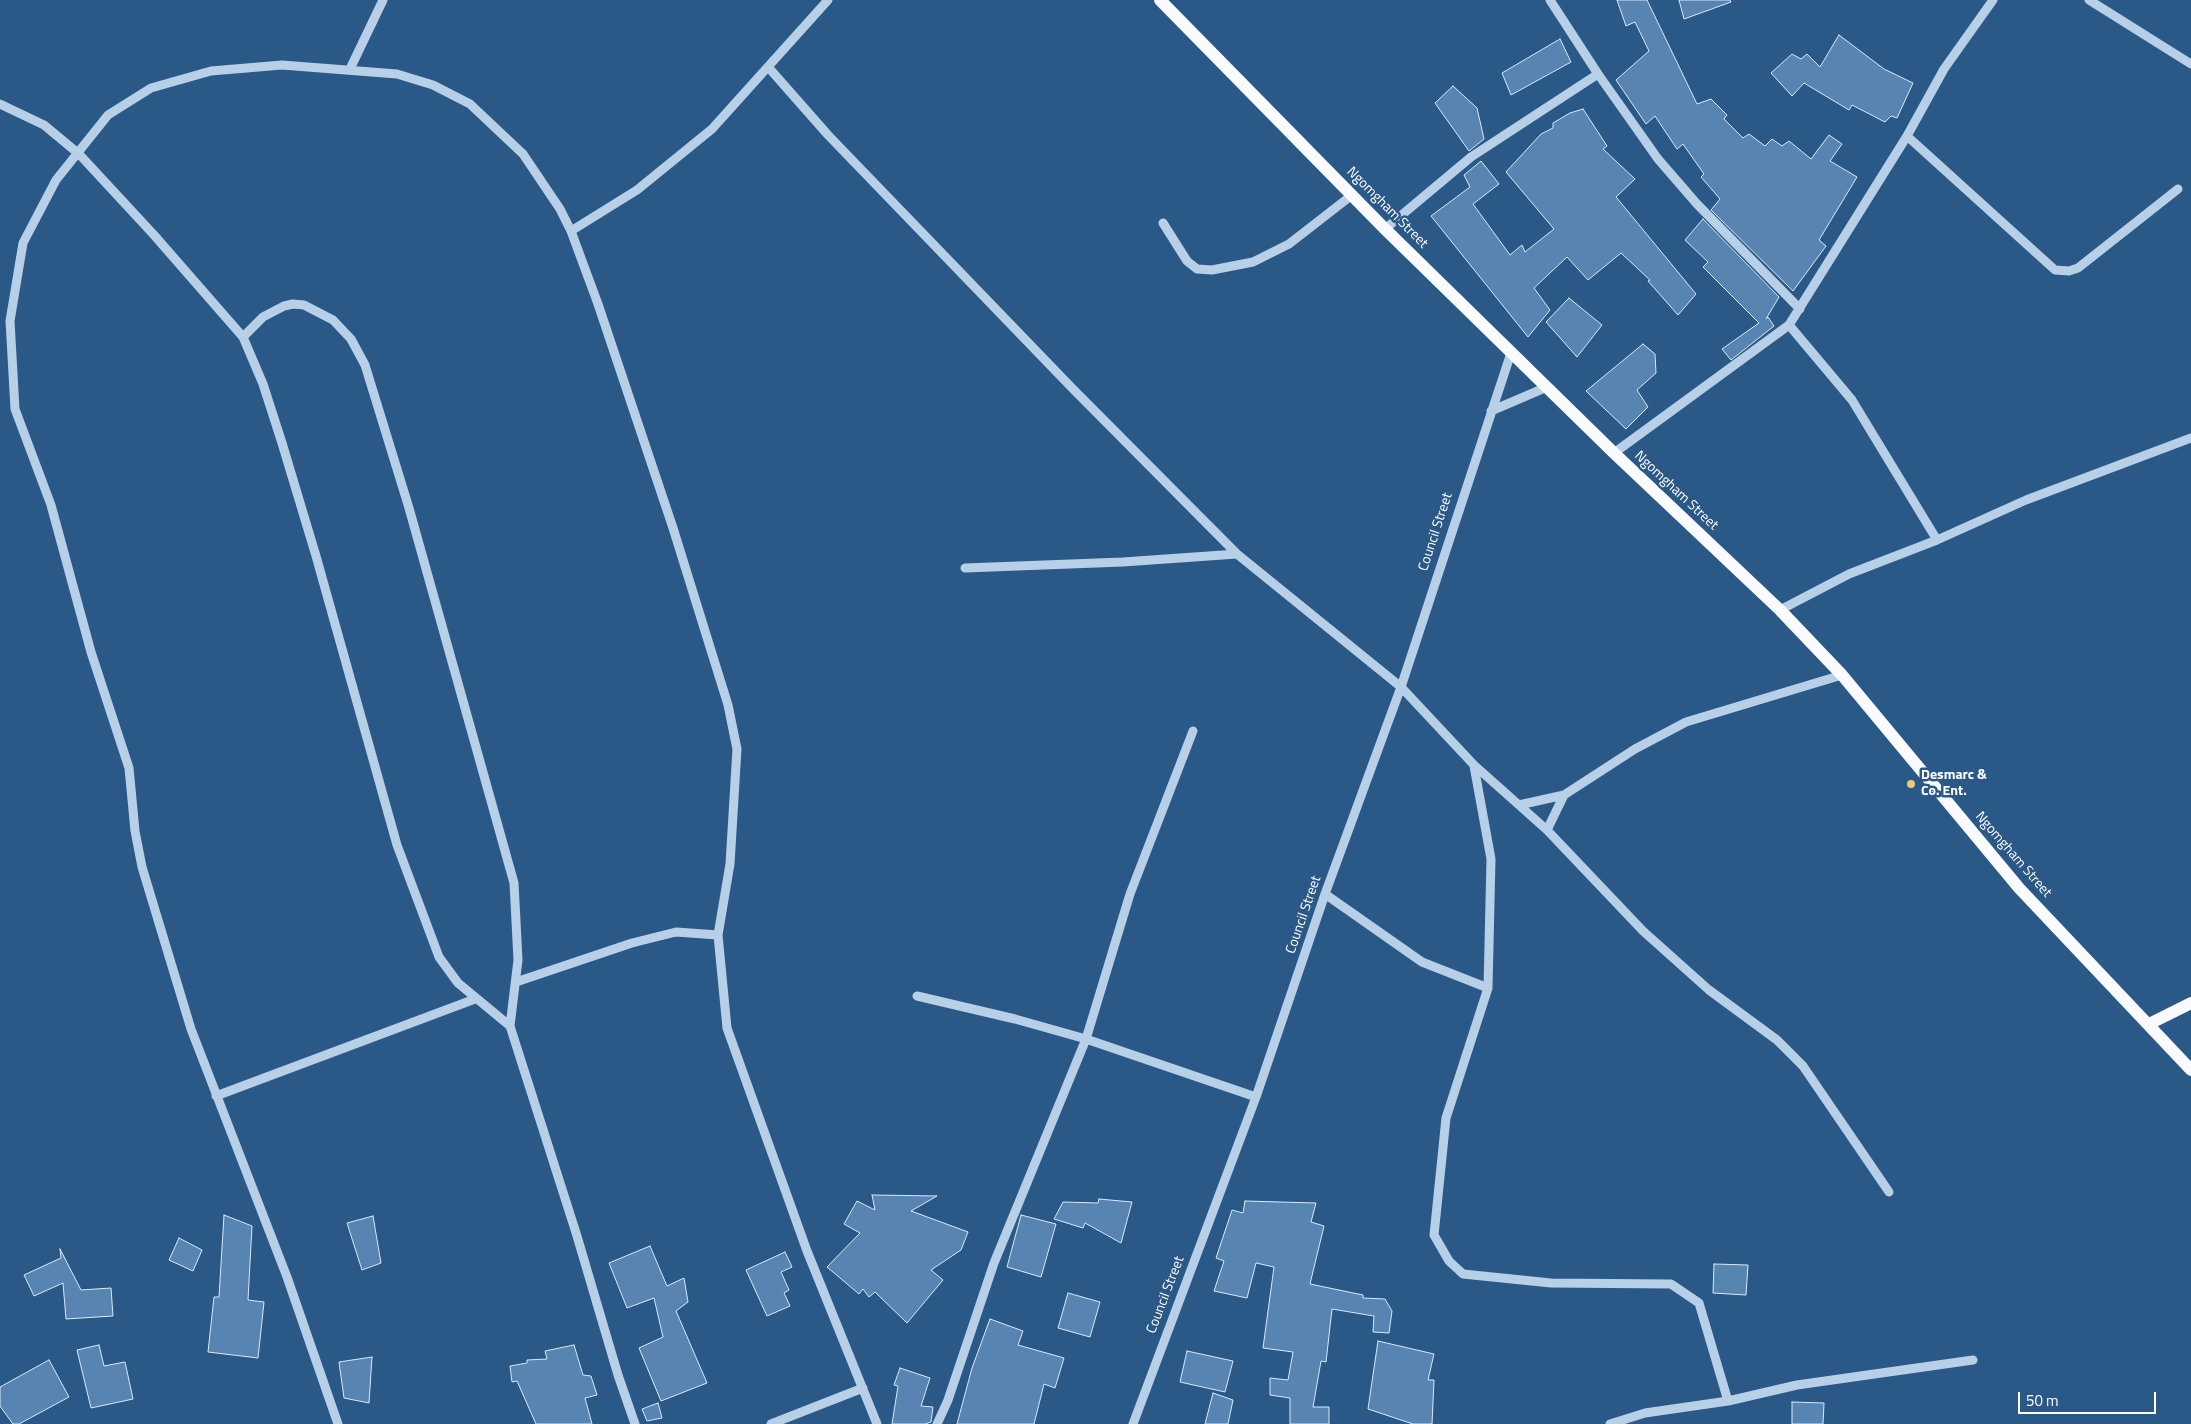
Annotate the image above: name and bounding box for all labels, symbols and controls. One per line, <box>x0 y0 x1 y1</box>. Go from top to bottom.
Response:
street label: Ngomgham Street <box>1343 164 1431 252</box>
street label: Ngomgham Street <box>1631 448 1721 534</box>
street label: Council Street <box>1415 491 1457 573</box>
place label: Desmarc & Co. Ent. <box>1921 768 1987 800</box>
marker: Desmarc & Co. Ent. <box>1905 778 1917 790</box>
street label: Ngomgham Street <box>1971 809 2055 901</box>
street label: Council Street <box>1283 874 1325 956</box>
street label: Council Street <box>1144 1254 1188 1336</box>
scale bar <box>2021 1382 2158 1414</box>
text: 50 m <box>2026 1389 2059 1412</box>

